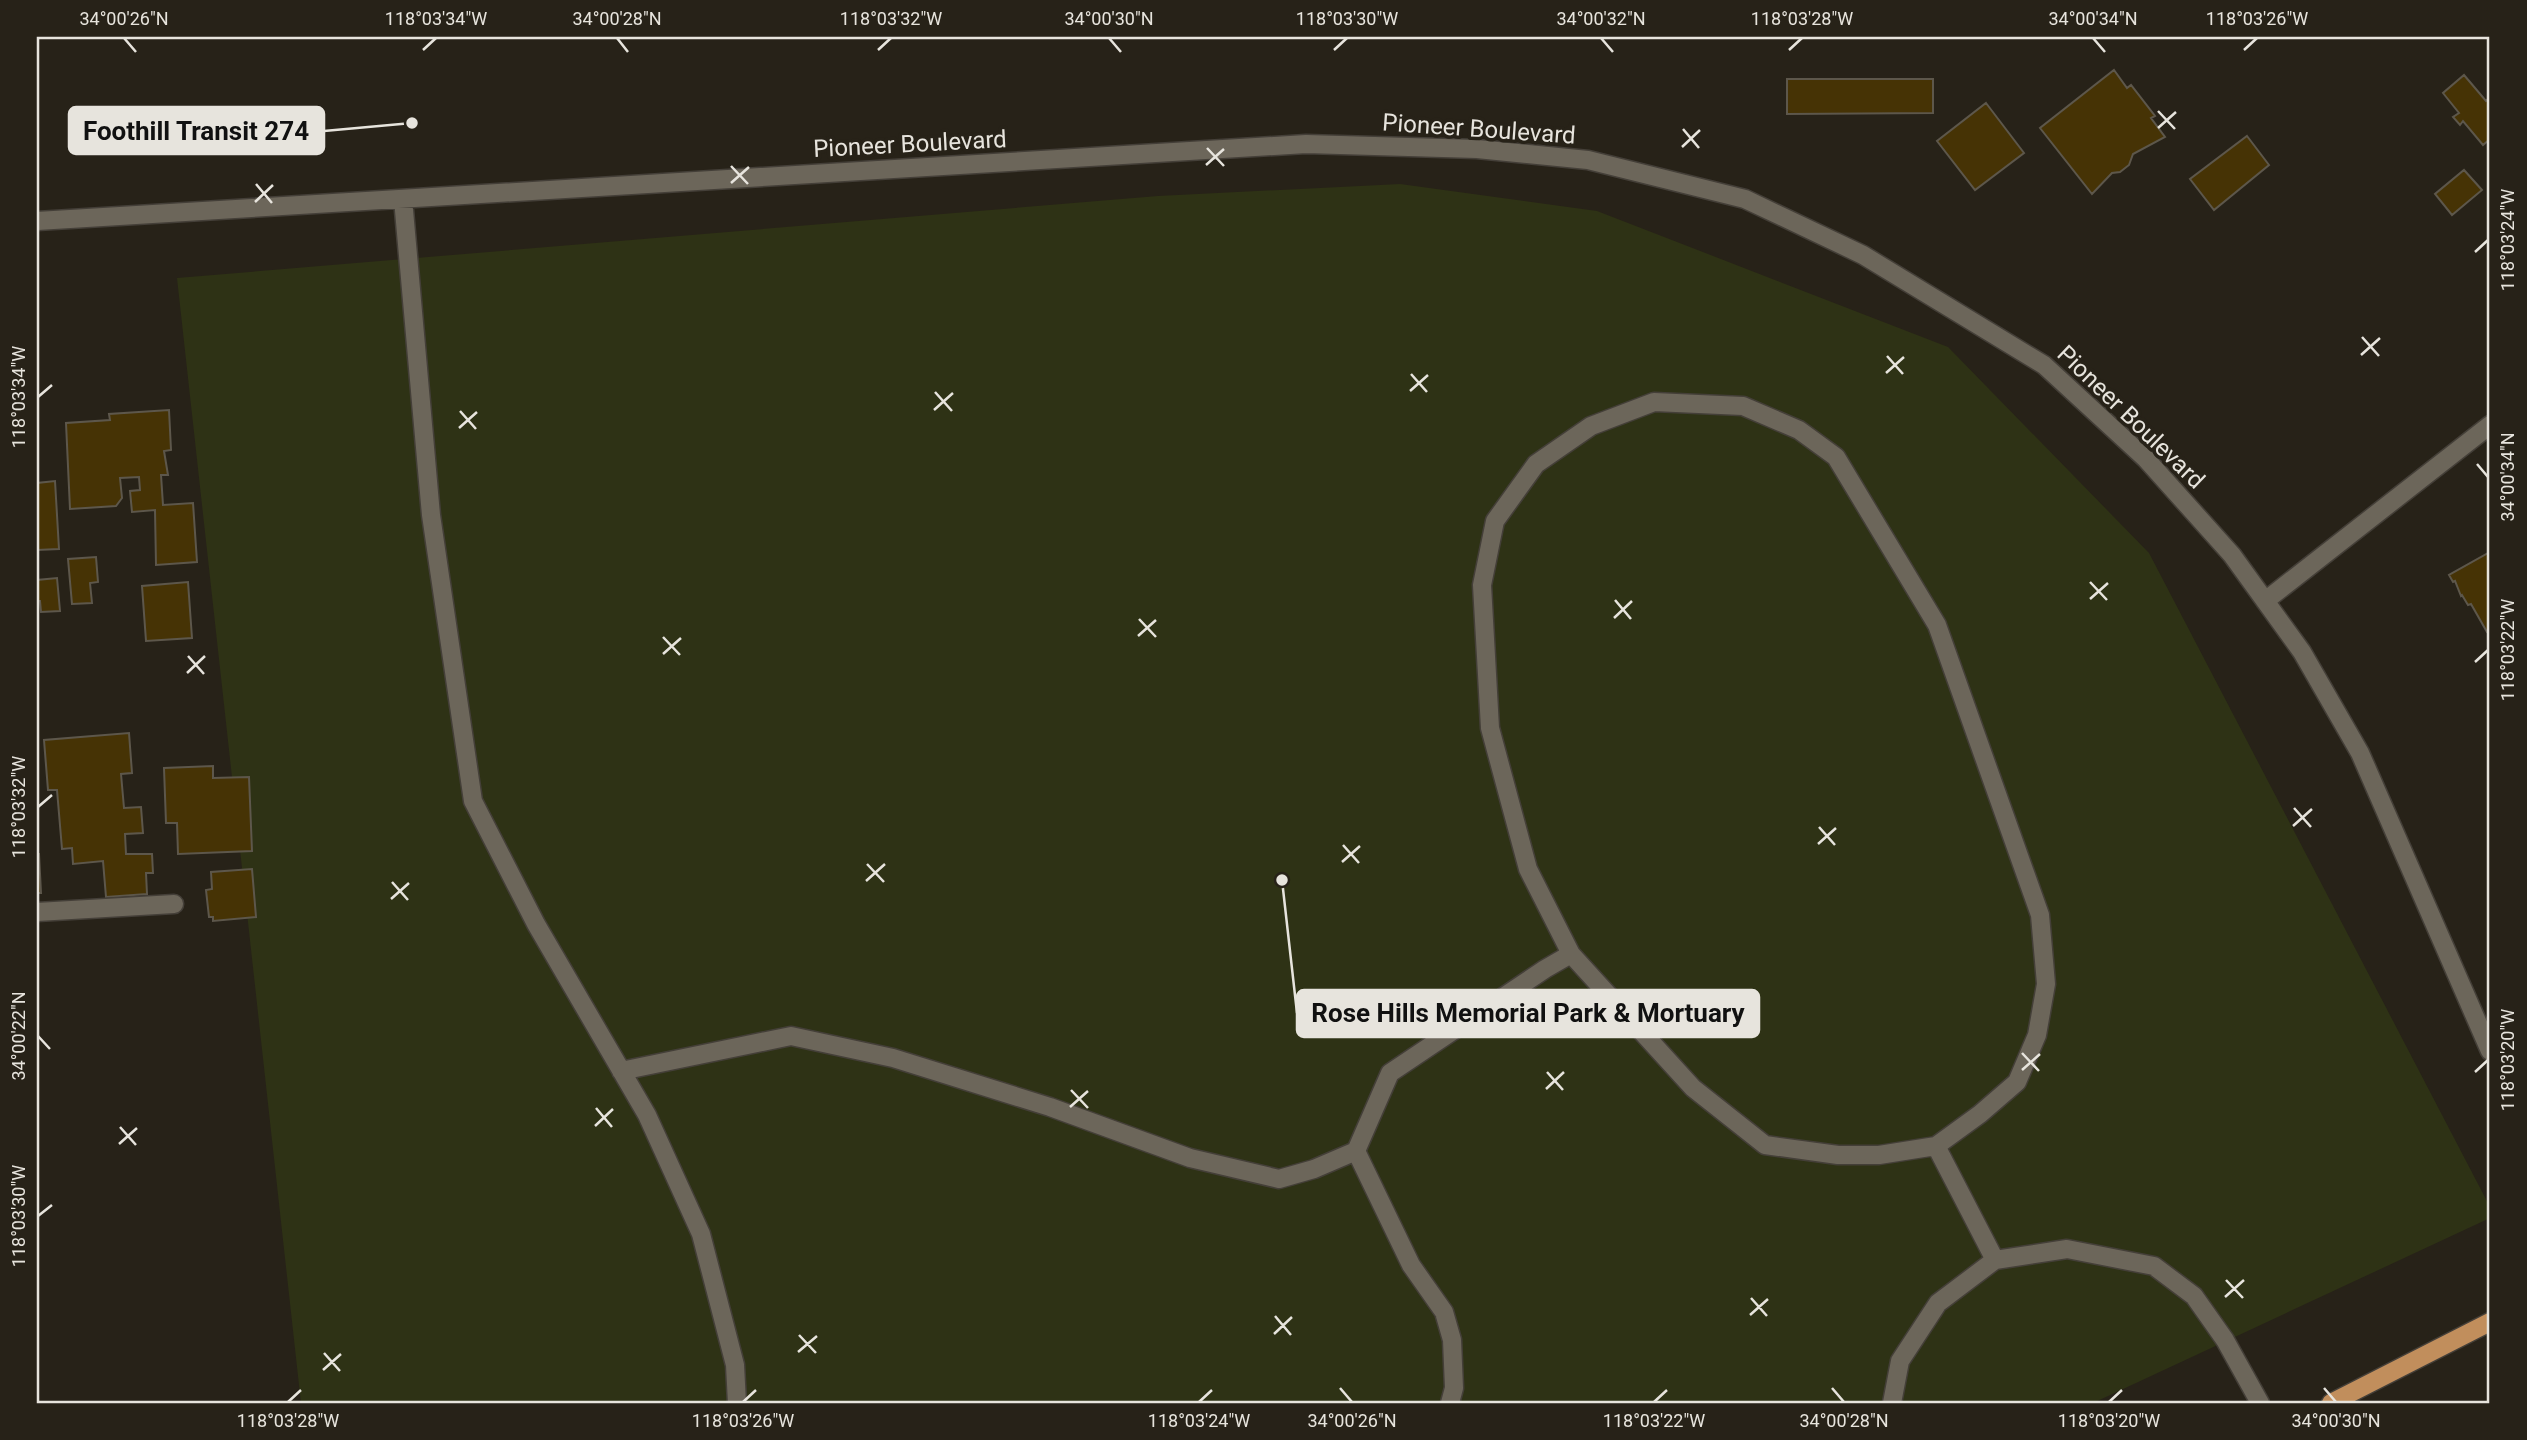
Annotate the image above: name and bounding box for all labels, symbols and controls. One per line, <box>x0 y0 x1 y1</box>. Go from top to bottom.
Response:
text: 34°00'26"N <box>79 8 169 29</box>
text: 118°03'34"W <box>385 8 487 29</box>
text: 34°00'28"N <box>572 8 662 29</box>
text: 118°03'32"W <box>840 8 942 29</box>
text: 34°00'30"N <box>1064 8 1154 29</box>
text: 118°03'30"W <box>1296 8 1398 29</box>
text: 34°00'32"N <box>1556 8 1646 29</box>
text: 118°03'28"W <box>1751 8 1853 29</box>
text: 34°00'34"N <box>2048 8 2138 29</box>
text: 118°03'26"W <box>2206 8 2308 29</box>
callout: Foothill Transit 274 <box>69 107 324 154</box>
street label: Pioneer Boulevard <box>1381 108 1577 150</box>
text: Foothill Transit 274 <box>83 116 309 146</box>
street label: Pioneer Boulevard <box>813 125 1007 163</box>
text: 118°03'24"W <box>2497 189 2518 291</box>
street label: Pioneer Boulevard <box>2052 340 2210 494</box>
text: 118°03'34"W <box>8 346 29 448</box>
text: 34°00'34"N <box>2497 432 2518 522</box>
text: 118°03'22"W <box>2497 599 2518 701</box>
text: 118°03'32"W <box>8 756 29 858</box>
callout: Rose Hills Memorial Park & Mortuary <box>1297 990 1759 1037</box>
text: 34°00'22"N <box>8 991 29 1081</box>
text: Rose Hills Memorial Park & Mortuary <box>1311 998 1746 1028</box>
text: 118°03'20"W <box>2497 1009 2518 1111</box>
text: 118°03'30"W <box>8 1165 29 1267</box>
text: 118°03'28"W <box>237 1410 339 1431</box>
text: 118°03'26"W <box>692 1410 794 1431</box>
text: 118°03'24"W <box>1148 1410 1250 1431</box>
text: 34°00'26"N <box>1307 1410 1397 1431</box>
text: 118°03'22"W <box>1603 1410 1705 1431</box>
text: 34°00'28"N <box>1799 1410 1889 1431</box>
text: 118°03'20"W <box>2058 1410 2160 1431</box>
text: 34°00'30"N <box>2291 1410 2381 1431</box>

